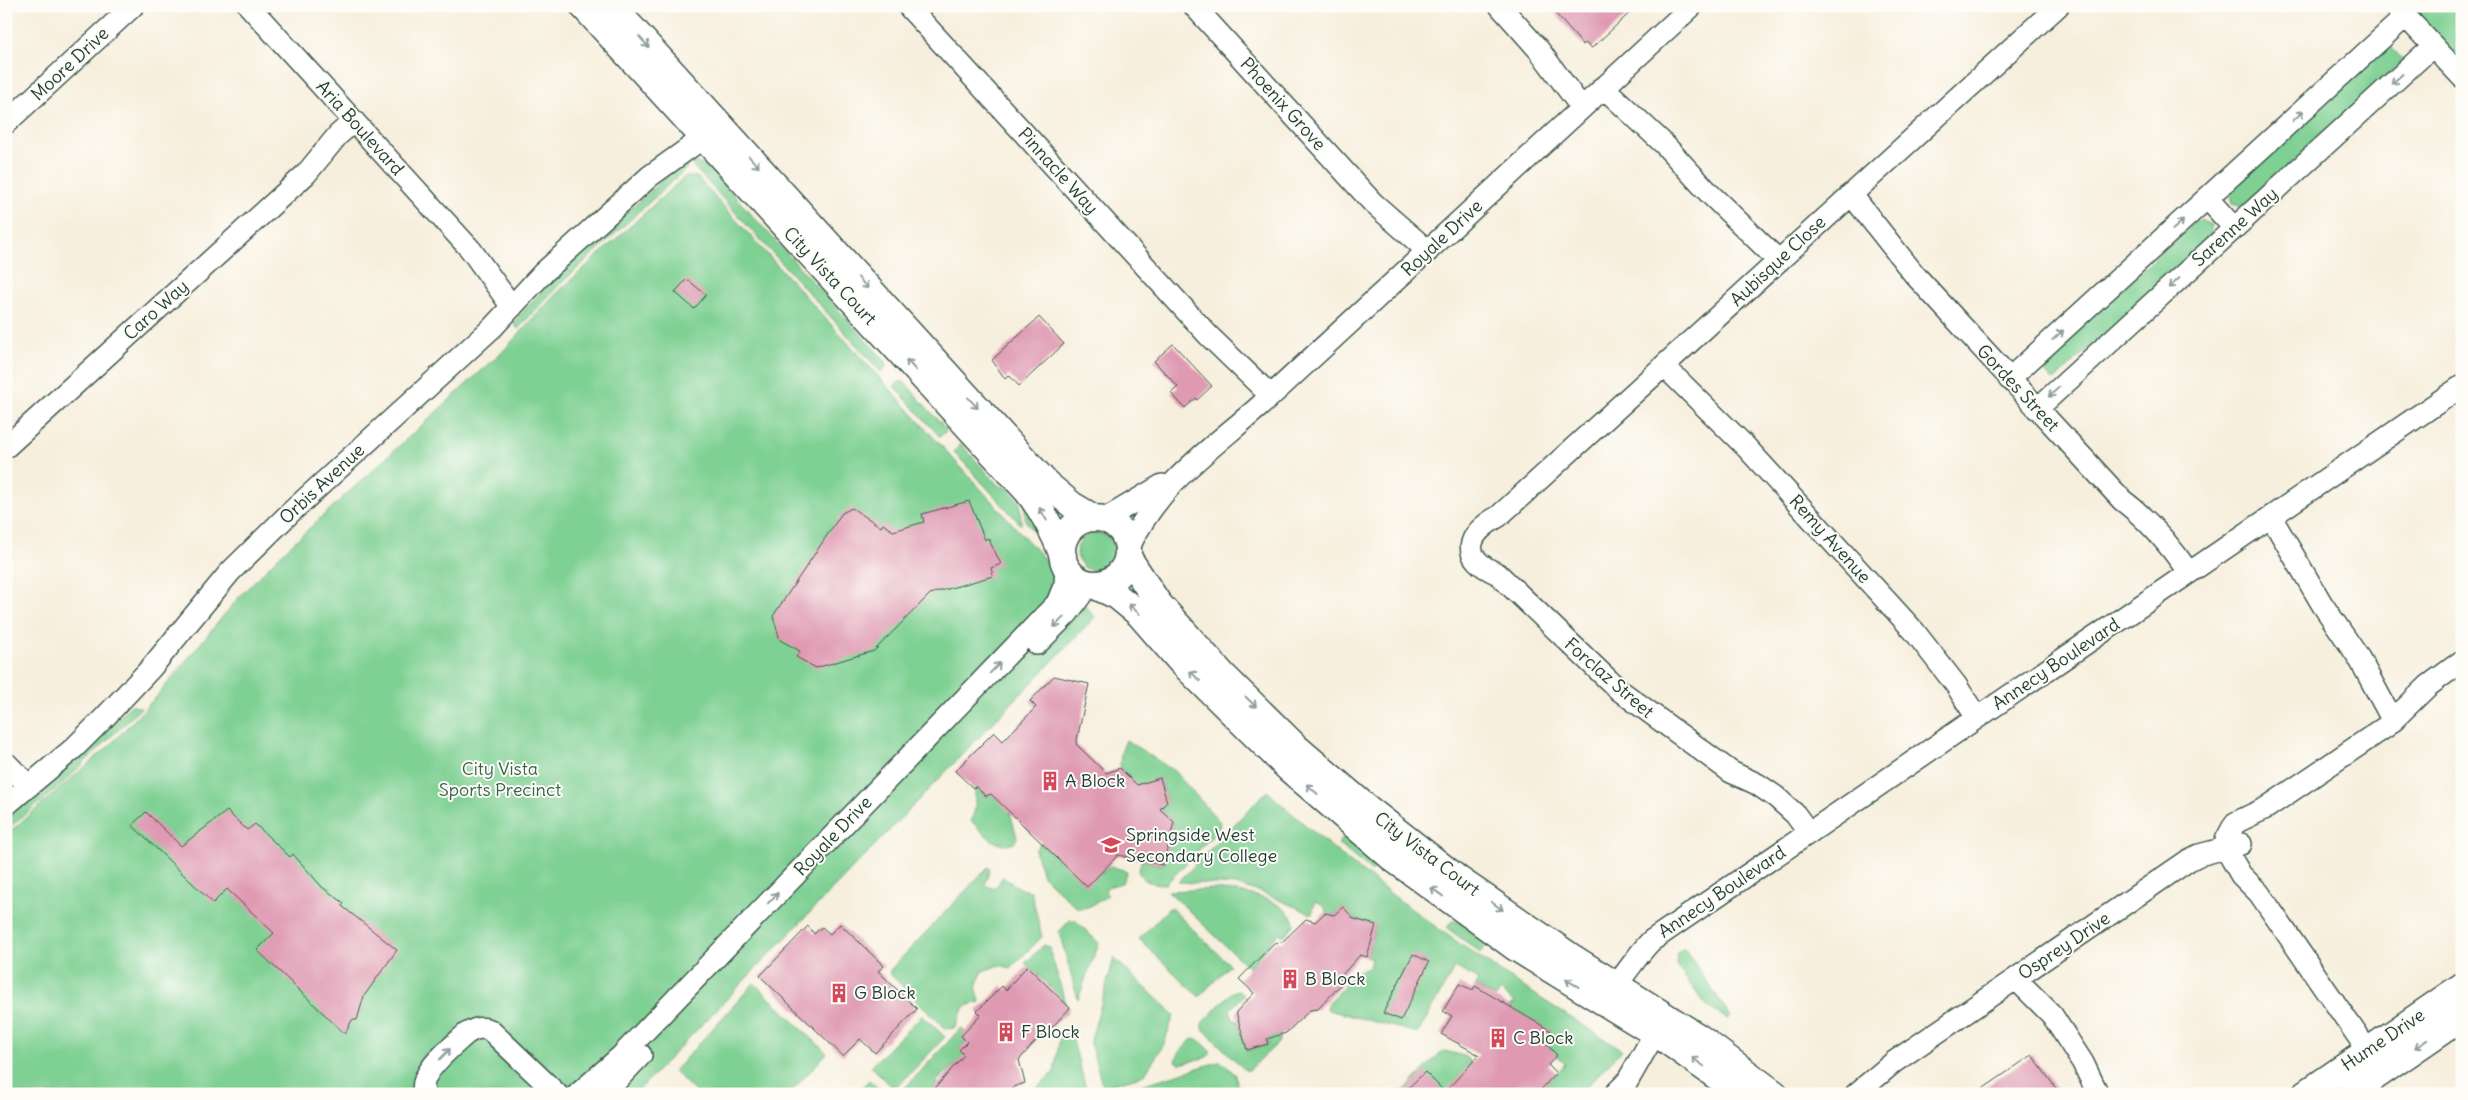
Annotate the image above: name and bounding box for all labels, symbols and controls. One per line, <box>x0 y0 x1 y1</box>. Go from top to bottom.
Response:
street label: Moore Drive <box>26 22 113 105</box>
one-way arrow <box>639 36 650 49</box>
street label: Phoenix Grove <box>1236 52 1331 155</box>
one-way arrow <box>2391 73 2404 85</box>
street label: Aria Boulevard <box>312 75 409 180</box>
one-way arrow <box>2292 110 2304 122</box>
street label: Pinnacle Way <box>1013 122 1103 219</box>
one-way arrow <box>748 156 760 169</box>
street label: Sarenne Way <box>2187 182 2282 271</box>
street label: Royale Drive <box>1396 194 1487 281</box>
street label: Aubisque Close <box>1725 210 1830 311</box>
one-way arrow <box>2172 219 2185 231</box>
street label: City Vista Court <box>779 222 882 330</box>
street label: Caro Way <box>118 274 193 345</box>
one-way arrow <box>857 276 869 289</box>
one-way arrow <box>2167 277 2180 289</box>
one-way arrow <box>2051 329 2064 340</box>
street label: Gordes Street <box>1972 339 2065 436</box>
one-way arrow <box>905 358 917 371</box>
one-way arrow <box>2047 386 2060 398</box>
one-way arrow <box>967 396 978 409</box>
street label: Orbis Avenue <box>274 438 369 529</box>
street label: Remy Avenue <box>1785 490 1876 588</box>
one-way arrow <box>1038 508 1048 522</box>
one-way arrow <box>1127 604 1140 615</box>
street label: Annecy Boulevard <box>1988 612 2124 715</box>
one-way arrow <box>1053 616 1065 628</box>
street label: Forclaz Street <box>1560 632 1659 723</box>
one-way arrow <box>989 661 1001 674</box>
one-way arrow <box>1189 670 1202 682</box>
one-way arrow <box>1245 696 1257 708</box>
park label: City Vista Sports Precinct <box>439 757 561 801</box>
place label: A Block <box>1065 769 1125 792</box>
building icon: A Block <box>1039 770 1061 792</box>
one-way arrow <box>1306 783 1319 795</box>
street label: Royale Drive <box>789 791 877 881</box>
street label: City Vista Court <box>1370 806 1485 901</box>
place label: Springside West Secondary College <box>1126 823 1277 867</box>
school or university icon: Springside West Secondary College <box>1100 834 1122 856</box>
street label: Annecy Boulevard <box>1654 840 1790 943</box>
one-way arrow <box>1430 887 1444 897</box>
one-way arrow <box>767 892 779 905</box>
one-way arrow <box>1490 901 1504 911</box>
street label: Osprey Drive <box>2013 906 2114 985</box>
place label: B Block <box>1305 967 1365 990</box>
building icon: B Block <box>1279 968 1301 990</box>
one-way arrow <box>1566 977 1580 987</box>
place label: G Block <box>854 981 916 1004</box>
building icon: G Block <box>828 982 850 1004</box>
street label: Hume Drive <box>2337 1003 2429 1076</box>
place label: F Block <box>1021 1020 1080 1043</box>
building icon: F Block <box>995 1021 1017 1043</box>
place label: C Block <box>1513 1026 1573 1049</box>
building icon: C Block <box>1487 1027 1509 1049</box>
one-way arrow <box>2415 1039 2429 1049</box>
one-way arrow <box>439 1048 451 1060</box>
one-way arrow <box>1691 1057 1705 1067</box>

